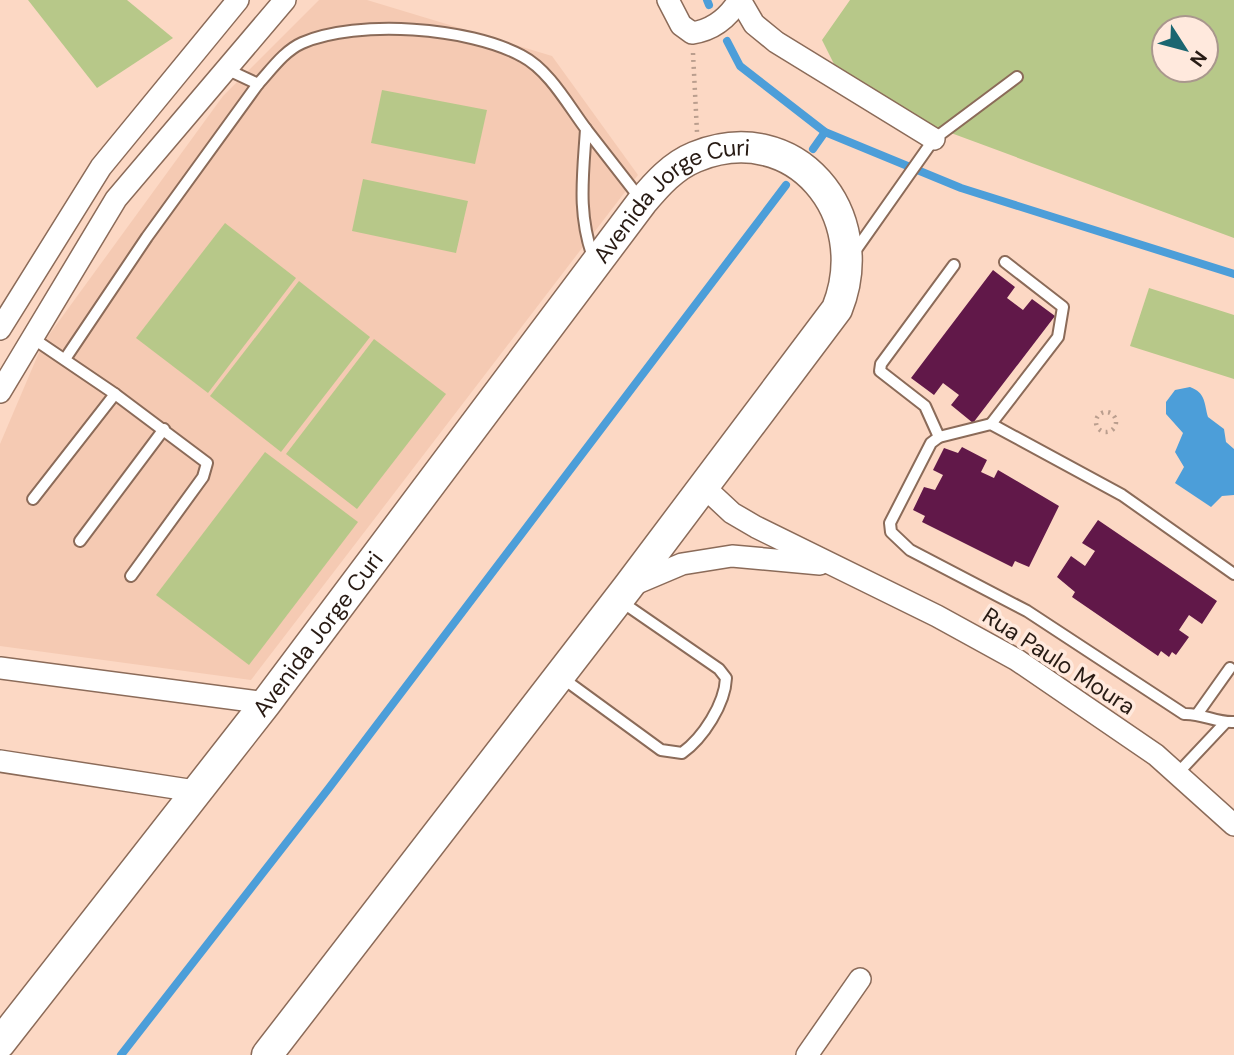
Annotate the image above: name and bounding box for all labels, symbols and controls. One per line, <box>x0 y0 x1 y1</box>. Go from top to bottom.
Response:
north arrow <box>1150 14 1220 84</box>
text: N <box>1184 46 1213 72</box>
street label: Avenida Jorge Curi <box>586 132 751 269</box>
street label: Avenida Jorge Curi <box>246 545 390 723</box>
street label: Rua Paulo Moura <box>977 600 1141 722</box>

